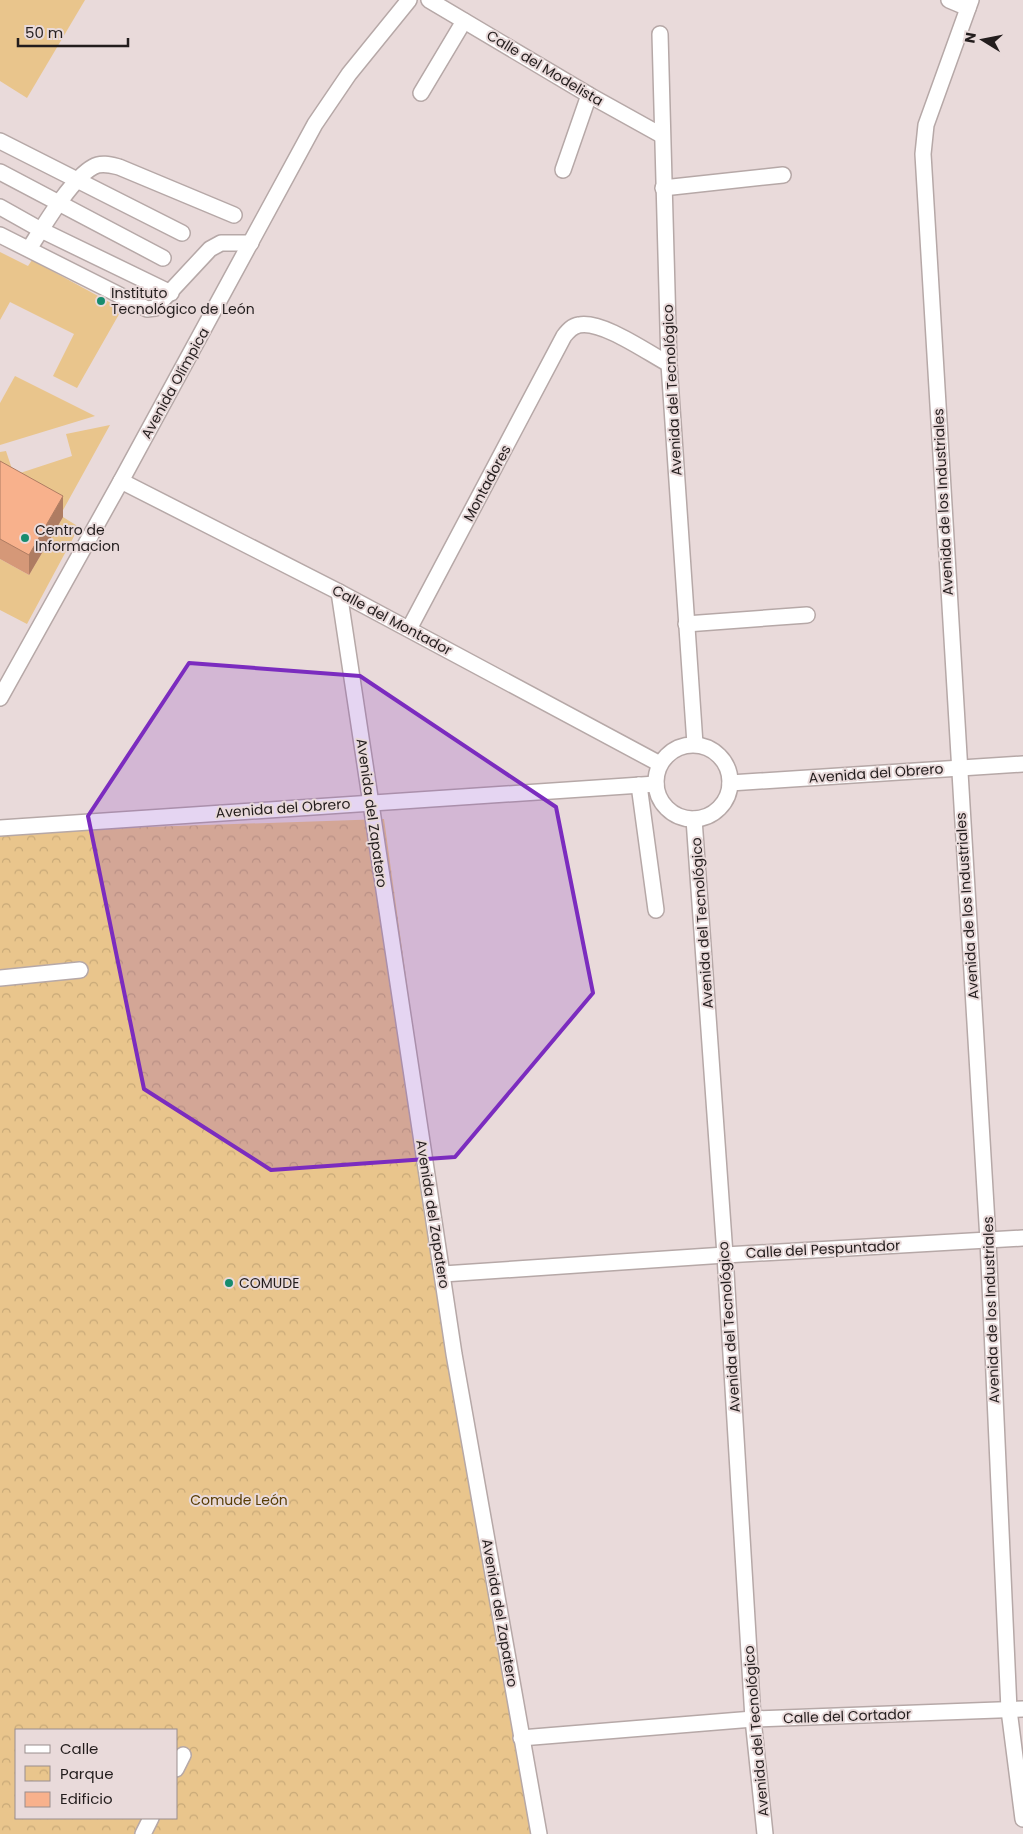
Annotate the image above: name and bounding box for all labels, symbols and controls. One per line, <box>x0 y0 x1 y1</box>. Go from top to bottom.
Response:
scale bar <box>18 15 128 47</box>
north arrow <box>958 15 1008 65</box>
text: 50 m <box>25 22 63 43</box>
street label: Calle del Modelista <box>483 25 607 111</box>
text: N <box>959 31 981 45</box>
place label: Instituto Tecnológico de León <box>111 283 255 319</box>
marker: Instituto Tecnológico de León <box>95 295 107 307</box>
street label: Avenida del Tecnológico <box>658 304 686 476</box>
street label: Avenida Olímpica <box>136 324 214 442</box>
street label: Avenida de los Industriales <box>928 408 958 596</box>
street label: Montadores <box>458 441 516 525</box>
place label: Centro de Informacion <box>35 520 120 556</box>
marker: Centro de Informacion <box>19 532 31 544</box>
street label: Calle del Montador <box>329 580 455 660</box>
street label: Avenida del Zapatero <box>352 737 392 889</box>
street label: Avenida del Obrero <box>808 758 944 788</box>
street label: Avenida del Obrero <box>215 793 351 823</box>
street label: Avenida de los Industriales <box>950 812 984 1000</box>
street label: Avenida del Tecnológico <box>686 837 718 1009</box>
street label: Avenida del Zapatero <box>411 1138 455 1290</box>
street label: Avenida de los Industriales <box>978 1216 1004 1404</box>
street label: Calle del Pespuntador <box>745 1235 901 1263</box>
street label: Avenida del Tecnológico <box>713 1241 745 1413</box>
place label: COMUDE <box>239 1273 299 1293</box>
marker: COMUDE <box>223 1277 235 1289</box>
park label: Comude León <box>190 1490 288 1510</box>
street label: Avenida del Zapatero <box>477 1537 523 1689</box>
street label: Avenida del Tecnológico <box>739 1645 773 1817</box>
street label: Calle del Cortador <box>783 1704 911 1728</box>
legend <box>15 1729 178 1819</box>
text: Calle <box>60 1738 98 1759</box>
text: Parque <box>60 1763 113 1784</box>
text: Edificio <box>60 1788 113 1809</box>

